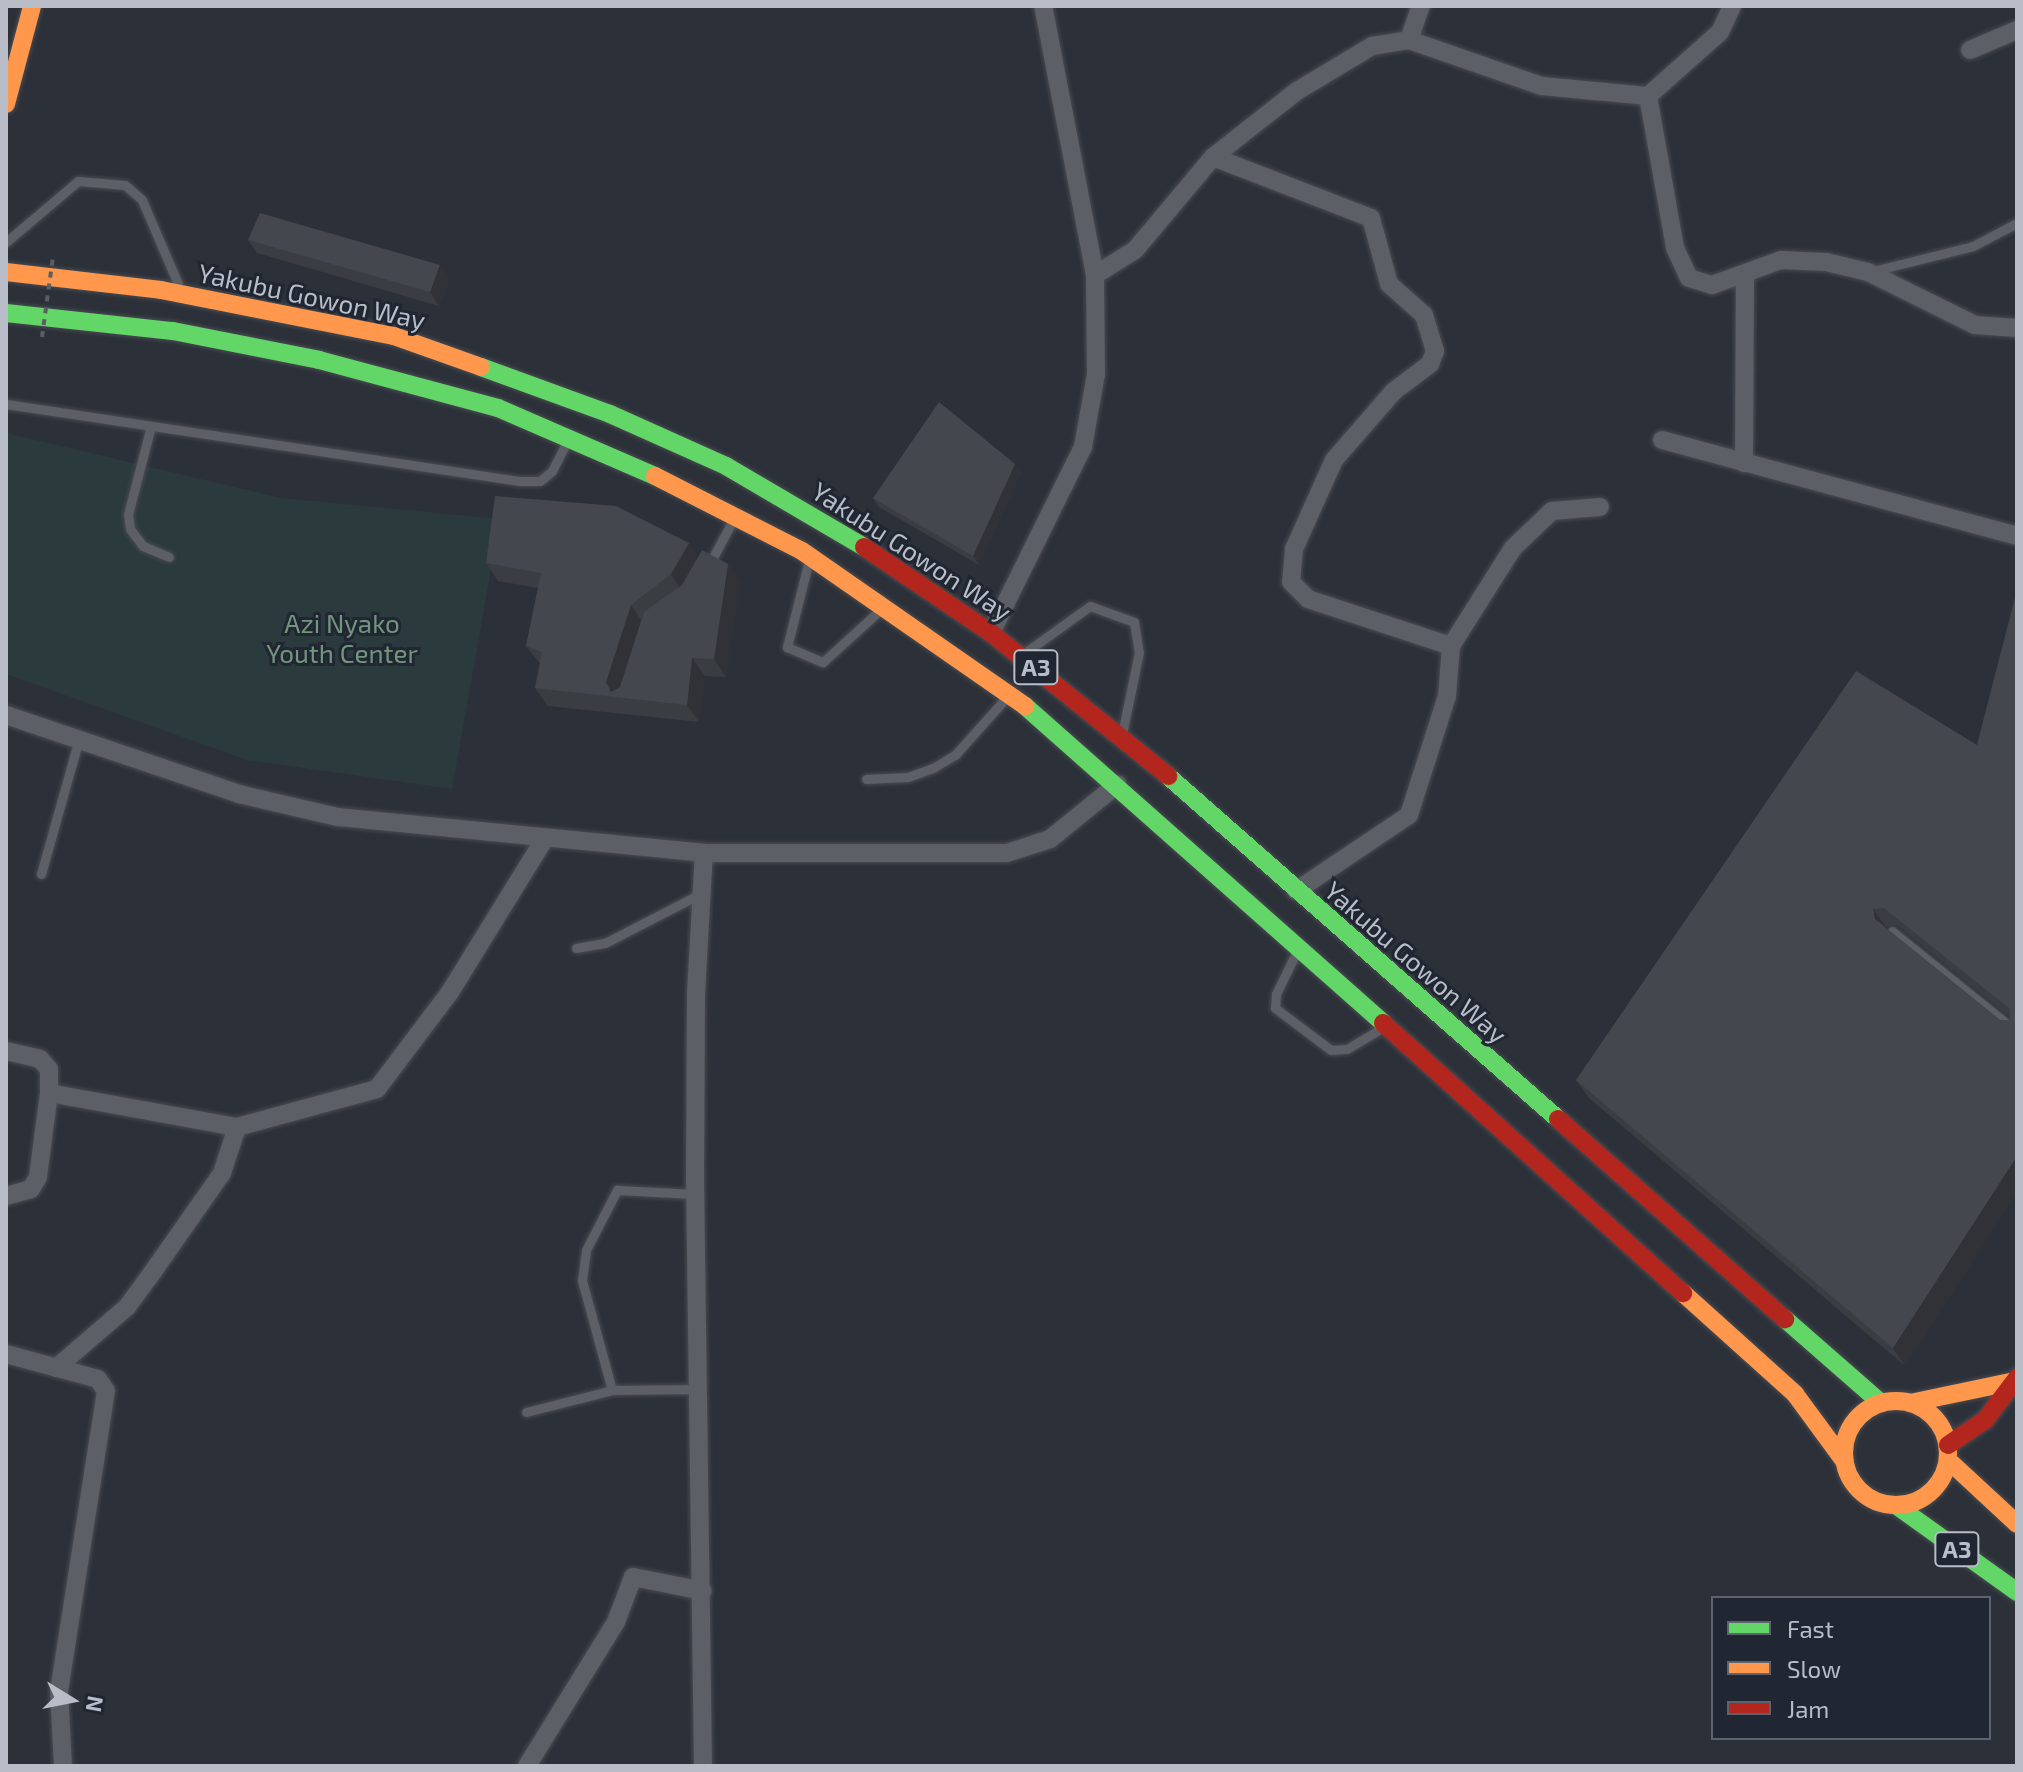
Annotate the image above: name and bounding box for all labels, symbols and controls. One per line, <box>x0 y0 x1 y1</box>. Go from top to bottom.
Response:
street label: Yakubu Gowon Way <box>196 257 428 335</box>
street label: Yakubu Gowon Way <box>806 475 1018 627</box>
park label: Azi Nyako Youth Center <box>266 607 418 668</box>
road number: A3 <box>1012 647 1060 687</box>
street label: Yakubu Gowon Way <box>1318 874 1514 1050</box>
road number: A3 <box>1933 1529 1981 1569</box>
legend <box>1711 1596 1991 1740</box>
text: Fast <box>1787 1614 1834 1643</box>
text: Slow <box>1787 1654 1841 1683</box>
north arrow <box>32 1660 112 1740</box>
text: N <box>81 1694 110 1714</box>
text: Jam <box>1787 1694 1829 1723</box>

